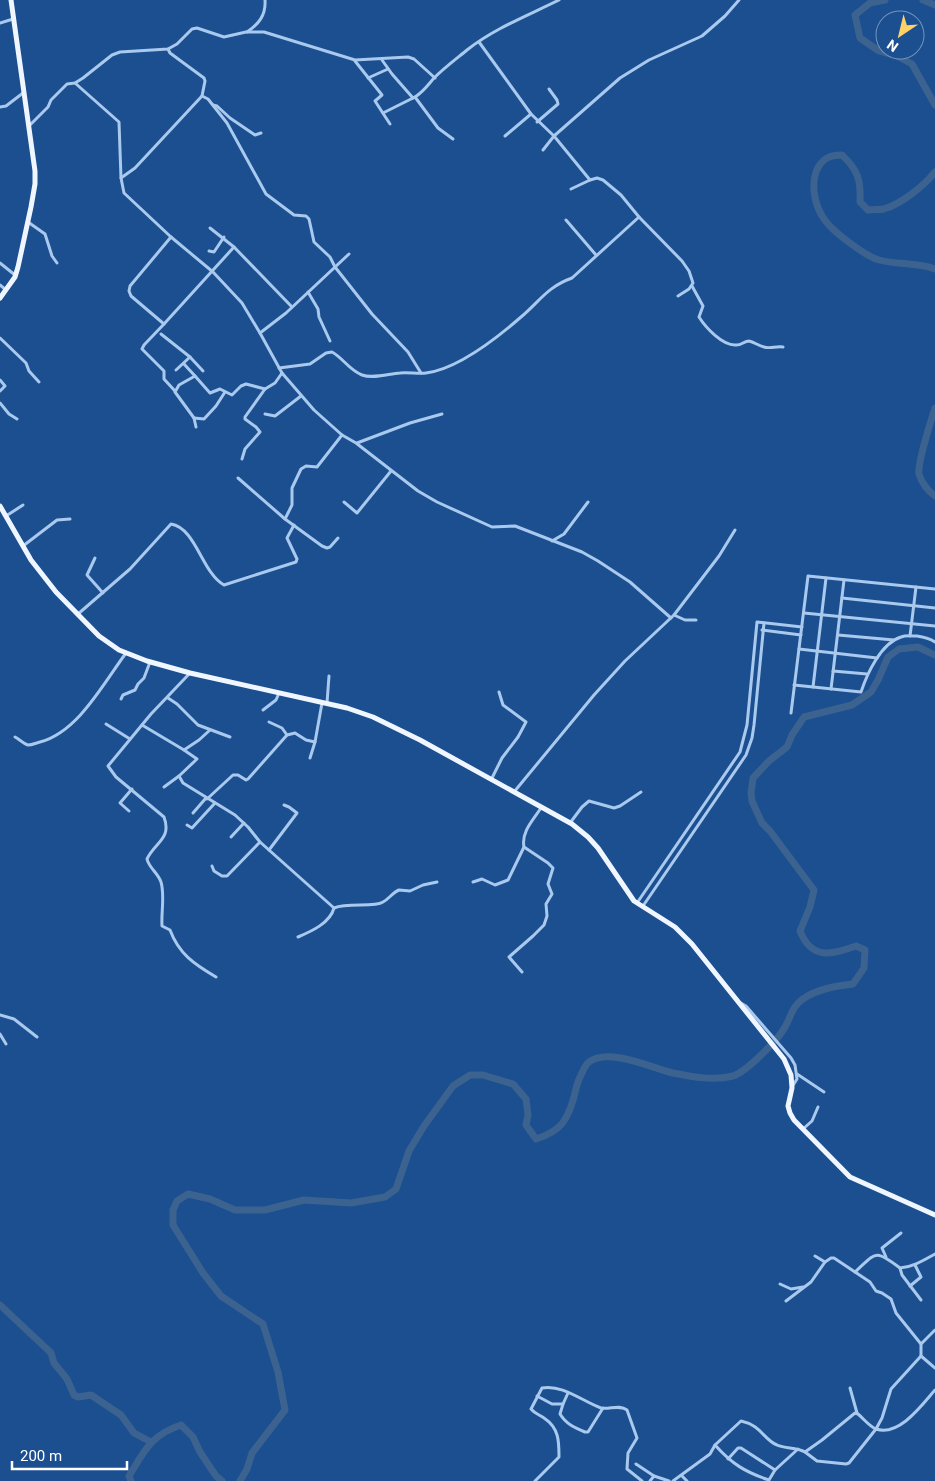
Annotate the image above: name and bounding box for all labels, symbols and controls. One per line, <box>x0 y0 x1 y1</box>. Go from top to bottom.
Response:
north arrow <box>875 10 925 60</box>
text: N <box>884 36 901 55</box>
scale bar <box>12 1438 128 1470</box>
text: 200 m <box>20 1447 62 1465</box>

